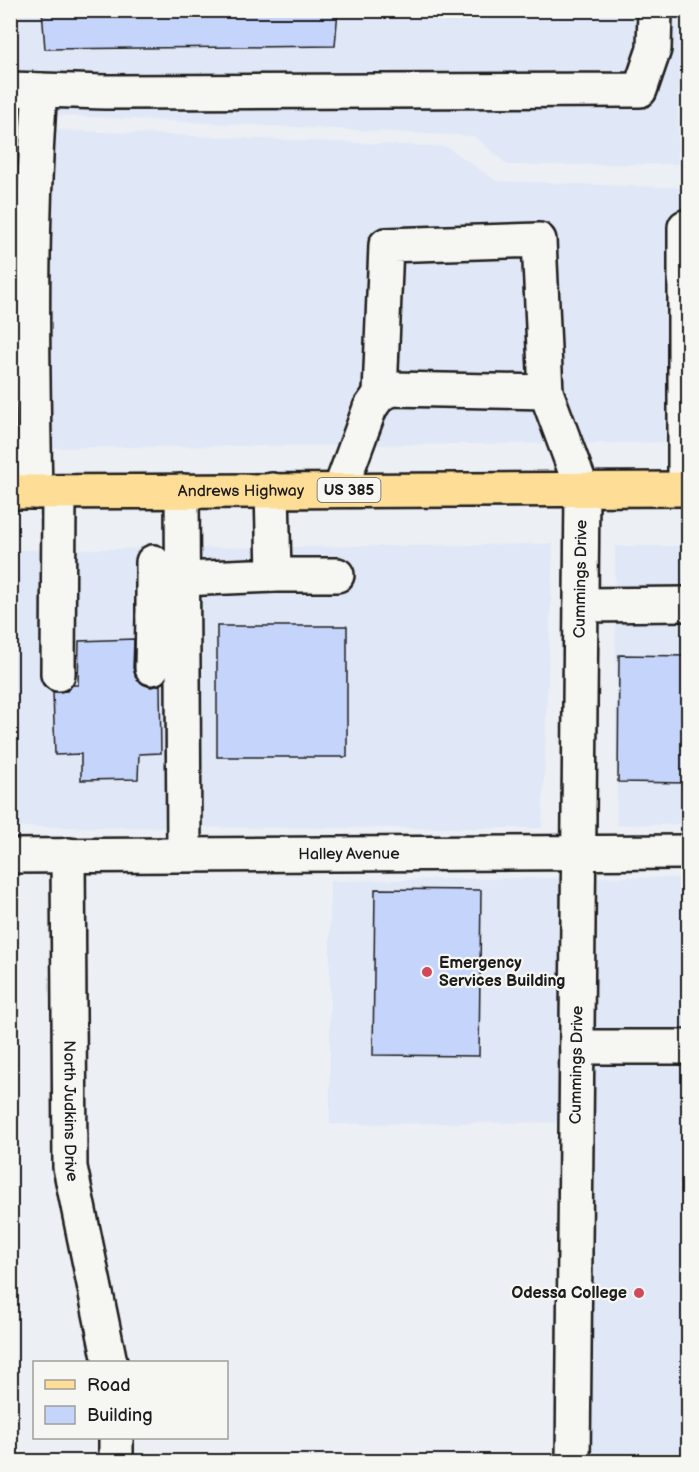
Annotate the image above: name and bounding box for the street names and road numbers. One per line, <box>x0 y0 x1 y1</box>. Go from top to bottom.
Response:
road number: US 385 <box>318 478 380 502</box>
street label: Andrews Highway <box>178 481 305 501</box>
street label: Cummings Drive <box>570 519 592 638</box>
street label: Halley Avenue <box>298 844 400 864</box>
street label: Cummings Drive <box>566 1005 588 1124</box>
street label: North Judkins Drive <box>60 1040 82 1184</box>

